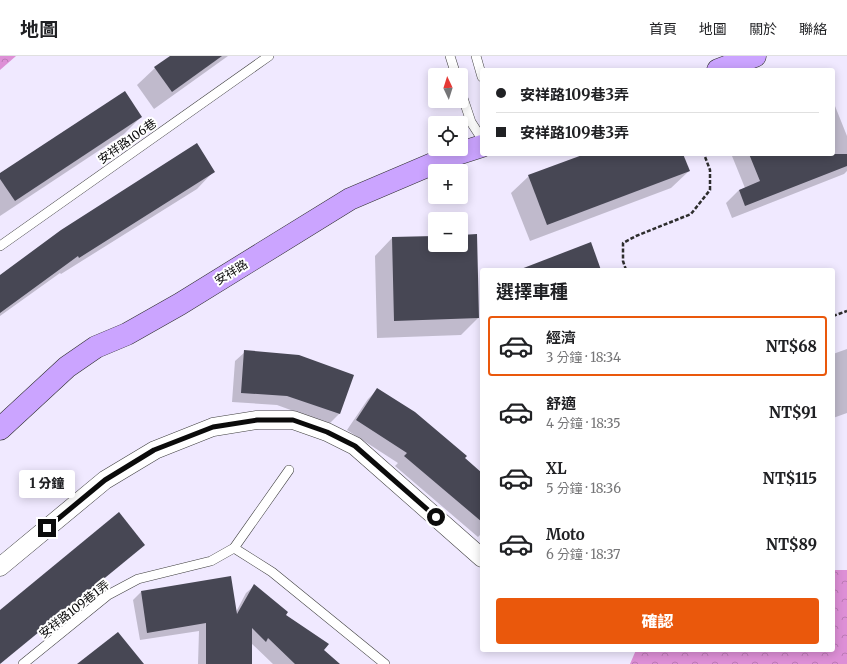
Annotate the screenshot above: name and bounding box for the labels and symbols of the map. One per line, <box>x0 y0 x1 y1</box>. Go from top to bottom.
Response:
north arrow <box>428 68 468 108</box>
street label: 安祥路106巷 <box>95 115 159 167</box>
street label: 安祥路 <box>212 256 250 288</box>
callout: 1 分鐘 <box>19 470 75 498</box>
route start <box>427 508 445 526</box>
route end <box>38 519 56 537</box>
street label: 安祥路109巷1弄 <box>36 577 112 641</box>

